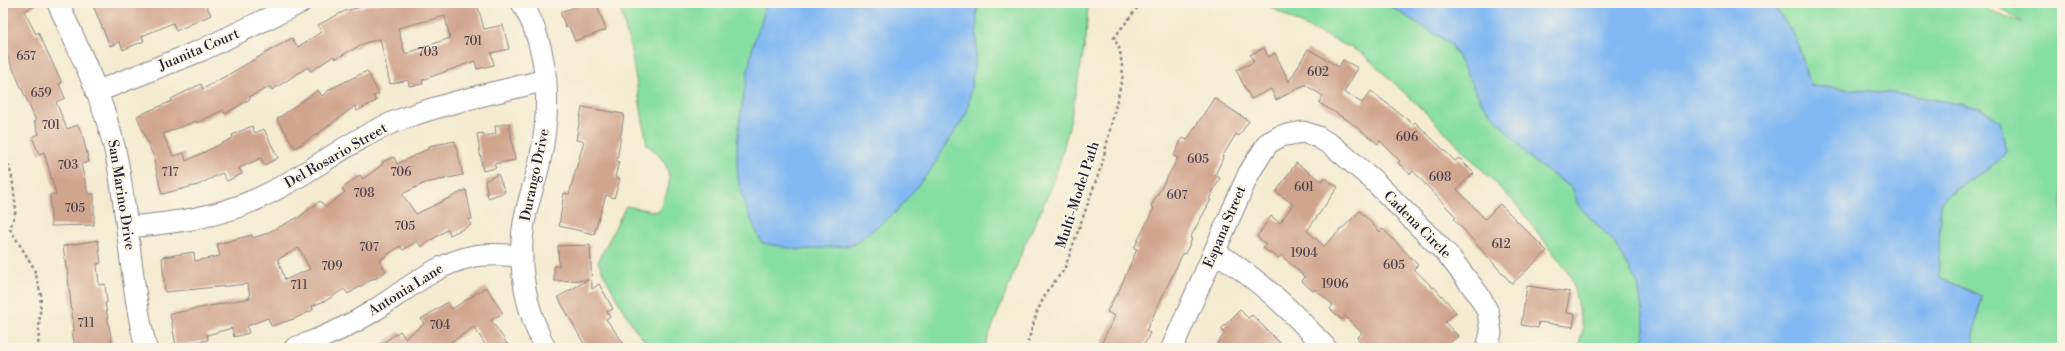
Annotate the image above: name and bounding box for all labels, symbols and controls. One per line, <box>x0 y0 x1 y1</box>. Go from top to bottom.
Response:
street label: Juanita Court <box>155 25 242 75</box>
house number: 701 <box>464 34 483 49</box>
house number: 703 <box>418 45 439 60</box>
house number: 657 <box>16 49 36 64</box>
house number: 602 <box>1307 65 1329 80</box>
house number: 659 <box>30 86 52 101</box>
house number: 701 <box>42 118 61 133</box>
street label: Del Rosario Street <box>282 119 390 193</box>
street label: Durango Drive <box>516 127 554 223</box>
house number: 606 <box>1396 130 1418 145</box>
street label: San Marino Drive <box>103 139 139 251</box>
street label: Multi-Model Path <box>1052 139 1104 251</box>
house number: 605 <box>1187 152 1209 167</box>
house number: 703 <box>58 158 79 173</box>
house number: 717 <box>161 165 179 180</box>
house number: 706 <box>391 165 412 180</box>
house number: 608 <box>1429 170 1451 185</box>
house number: 601 <box>1294 180 1315 195</box>
street label: Espana Street <box>1200 183 1250 271</box>
house number: 708 <box>353 186 375 201</box>
street label: Cadena Circle <box>1379 187 1455 263</box>
house number: 607 <box>1166 188 1188 203</box>
house number: 705 <box>65 201 86 216</box>
house number: 705 <box>395 219 416 234</box>
house number: 612 <box>1491 237 1511 252</box>
house number: 707 <box>359 240 379 255</box>
house number: 1904 <box>1290 246 1318 261</box>
house number: 605 <box>1383 258 1405 273</box>
house number: 709 <box>322 259 343 274</box>
street label: Antonia Lane <box>364 260 447 321</box>
house number: 1906 <box>1321 277 1349 292</box>
house number: 711 <box>290 278 308 293</box>
house number: 711 <box>77 316 95 331</box>
house number: 704 <box>430 318 450 333</box>

